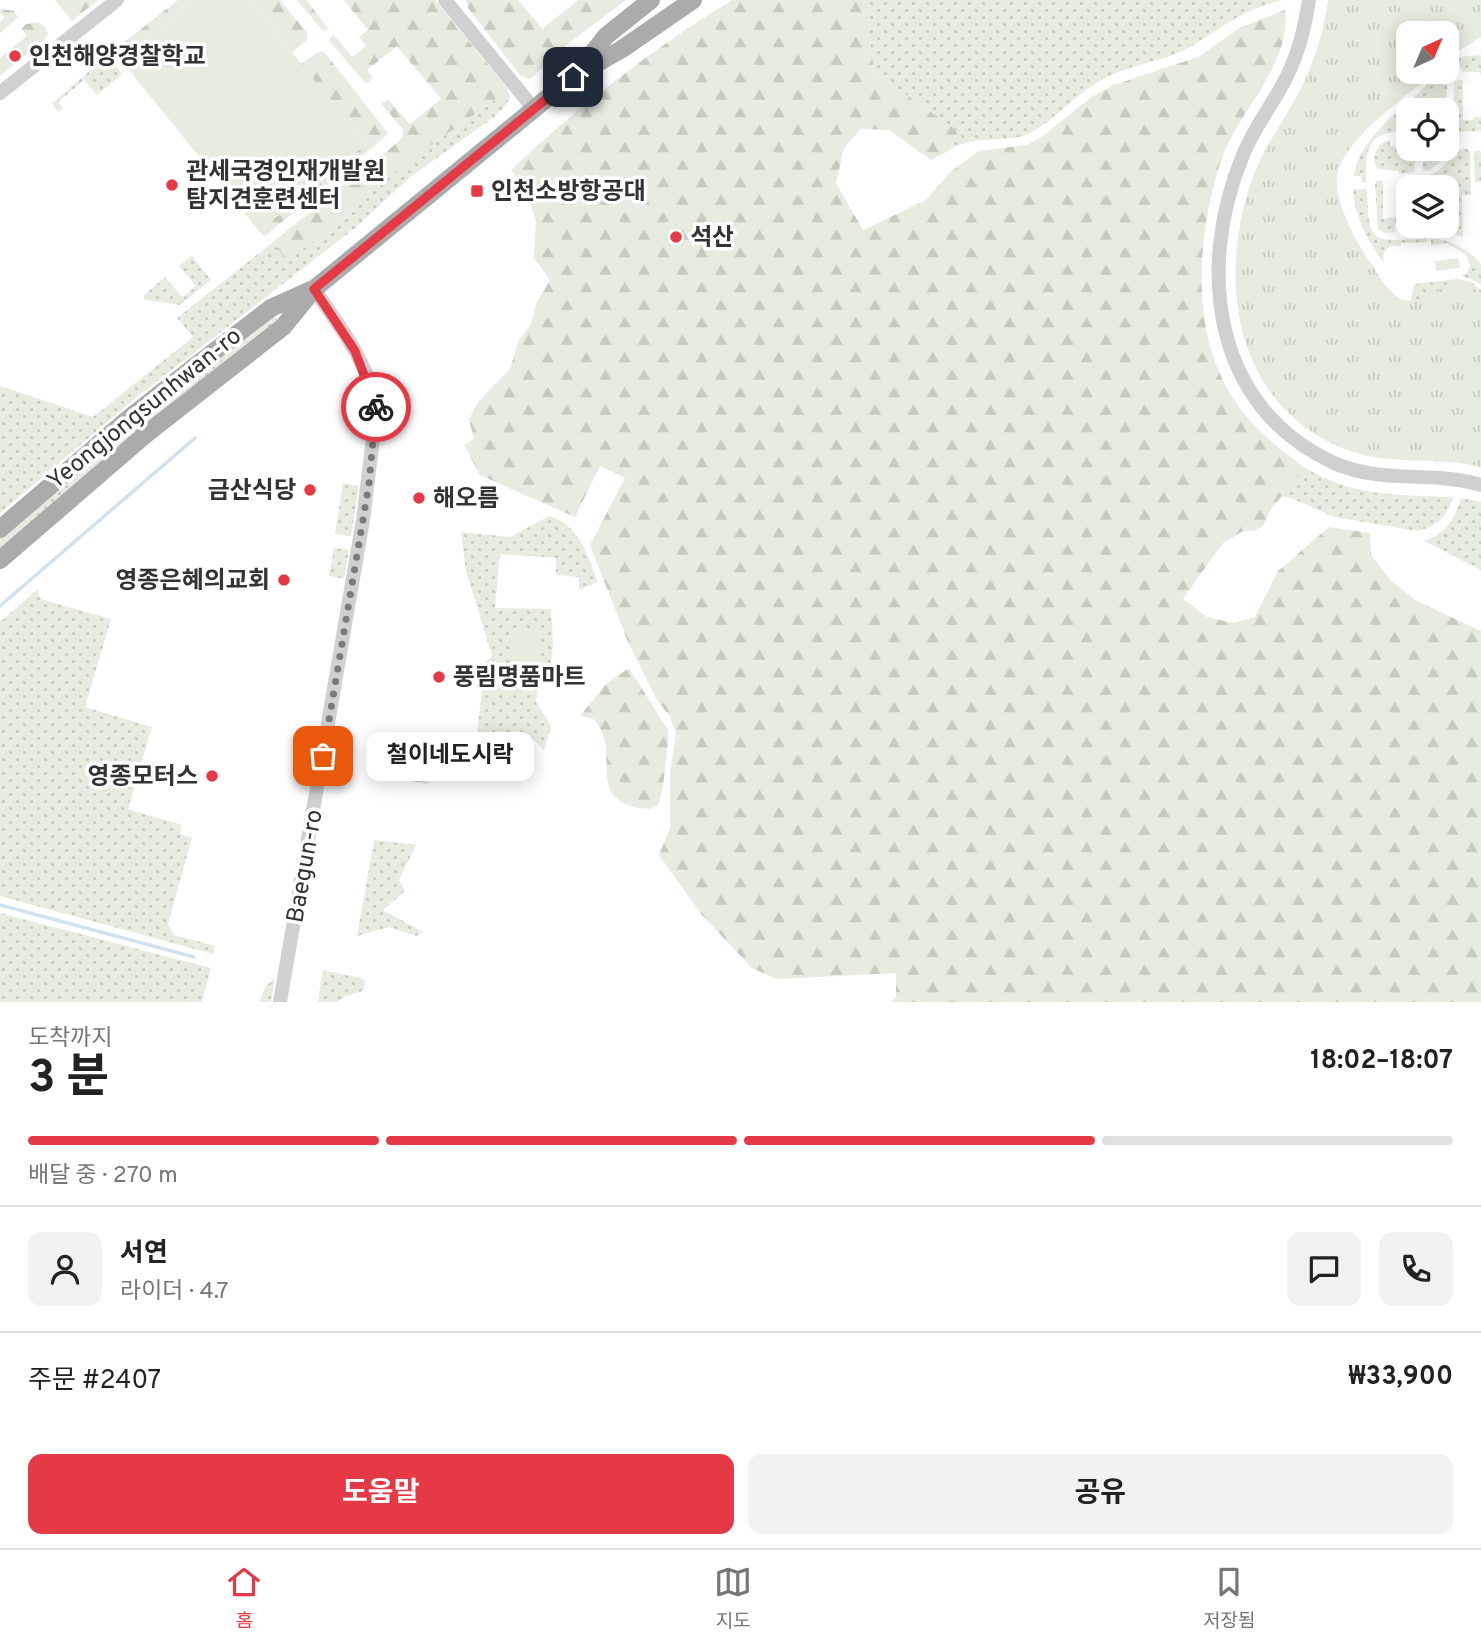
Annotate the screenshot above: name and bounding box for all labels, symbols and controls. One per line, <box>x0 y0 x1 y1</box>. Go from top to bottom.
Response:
north arrow <box>1396 21 1460 84</box>
map controls <box>1396 21 1459 238</box>
place label: 인천해양경찰학교 <box>29 43 206 73</box>
pin <box>543 47 603 107</box>
marker: 인천해양경찰학교 <box>7 48 23 64</box>
icon: home <box>554 58 592 96</box>
button: locate <box>1396 98 1459 161</box>
place label: 관세국경인재개발원 탐지견훈련센터 <box>186 158 385 216</box>
button: layers <box>1396 175 1459 238</box>
marker: 관세국경인재개발원 탐지견훈련센터 <box>164 177 180 193</box>
place label: 인천소방항공대 <box>491 178 646 208</box>
marker: 인천소방항공대 <box>469 183 485 199</box>
place label: 석산 <box>690 224 734 254</box>
marker: 석산 <box>668 229 684 245</box>
street label: Yeongjongsunhwan-ro <box>42 322 248 497</box>
courier <box>341 372 411 442</box>
icon: bike <box>357 388 395 426</box>
place label: 금산식당 <box>208 477 296 507</box>
marker: 금산식당 <box>302 482 318 498</box>
place label: 해오름 <box>433 485 499 515</box>
marker: 해오름 <box>411 490 427 506</box>
place label: 영종은혜의교회 <box>115 567 270 597</box>
marker: 영종은혜의교회 <box>276 572 292 588</box>
place label: 풍림명품마트 <box>453 664 585 694</box>
marker: 풍림명품마트 <box>431 669 447 685</box>
pin <box>293 726 353 786</box>
callout: 철이네도시락 <box>365 732 533 780</box>
icon: bag <box>304 737 342 775</box>
text: 철이네도시락 <box>387 742 513 771</box>
place label: 영종모터스 <box>88 763 198 793</box>
marker: 영종모터스 <box>204 768 220 784</box>
street label: Baegun-ro <box>281 807 331 925</box>
text: 도착까지 <box>28 1025 113 1054</box>
text: 18:02–18:07 <box>1310 1045 1453 1078</box>
text: 3 분 <box>28 1050 109 1109</box>
text: 배달 중 · 270 m <box>28 1162 178 1191</box>
button: person <box>28 1232 102 1306</box>
button: chat <box>1287 1232 1361 1306</box>
button: phone <box>1379 1232 1453 1306</box>
text: 서연 <box>120 1238 168 1271</box>
text: 라이더 · 4.7 <box>120 1278 229 1307</box>
text: ₩33,900 <box>1349 1361 1453 1394</box>
text: 주문 #2407 <box>28 1365 161 1398</box>
button: 도움말 <box>28 1454 734 1534</box>
button: 공유 <box>748 1454 1453 1534</box>
tab: 홈 <box>225 1563 263 1634</box>
tab: 지도 <box>714 1563 752 1634</box>
tab: 저장됨 <box>1203 1563 1256 1634</box>

